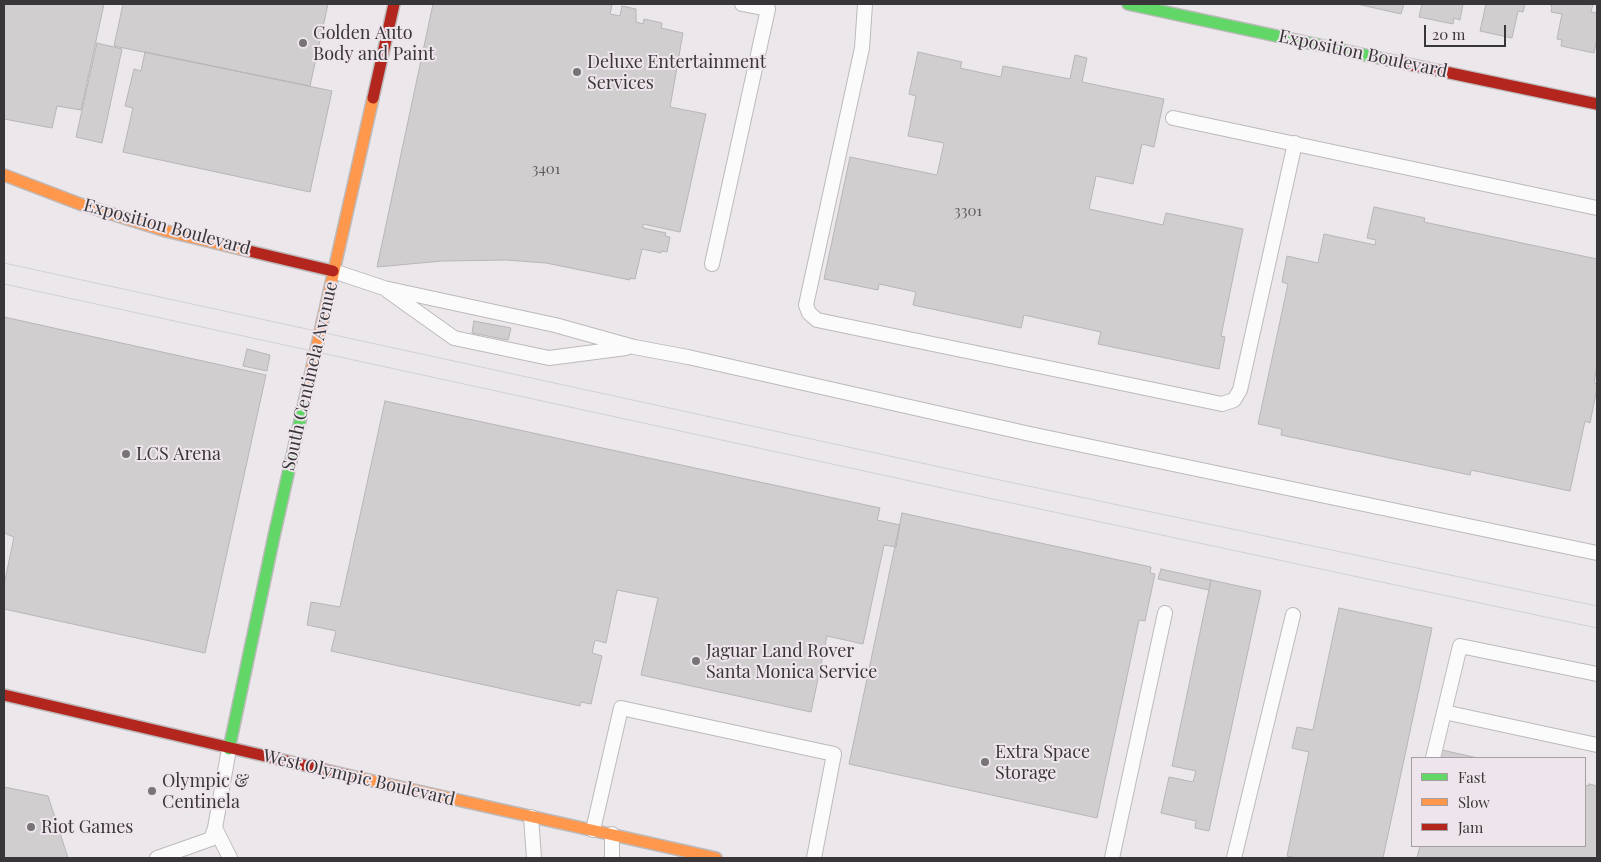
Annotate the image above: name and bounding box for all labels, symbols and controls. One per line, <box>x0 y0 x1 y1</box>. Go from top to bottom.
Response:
scale bar <box>1426 15 1508 47</box>
place label: Golden Auto Body and Paint <box>313 22 434 64</box>
text: 20 m <box>1432 24 1465 44</box>
street label: Exposition Boulevard <box>1277 26 1449 82</box>
marker: Golden Auto Body and Paint <box>297 37 309 49</box>
place label: Deluxe Entertainment Services <box>587 51 766 94</box>
marker: Deluxe Entertainment Services <box>571 66 583 78</box>
house number: 3401 <box>532 160 560 178</box>
street label: Exposition Boulevard <box>81 194 253 260</box>
house number: 3301 <box>954 202 982 220</box>
street label: South Centinela Avenue <box>278 279 342 473</box>
place label: LCS Arena <box>136 443 221 465</box>
marker: LCS Arena <box>120 448 132 460</box>
place label: Jaguar Land Rover Santa Monica Service <box>706 640 877 682</box>
marker: Jaguar Land Rover Santa Monica Service <box>690 655 702 667</box>
place label: Extra Space Storage <box>995 741 1090 784</box>
street label: West Olympic Boulevard <box>261 745 457 811</box>
marker: Extra Space Storage <box>979 756 991 768</box>
legend <box>1411 757 1586 847</box>
text: Fast <box>1458 767 1486 787</box>
place label: Olympic & Centinela <box>162 770 249 812</box>
marker: Olympic & Centinela <box>146 785 158 797</box>
text: Slow <box>1458 792 1490 812</box>
place label: Riot Games <box>41 816 133 838</box>
text: Jam <box>1458 817 1483 837</box>
marker: Riot Games <box>25 821 37 833</box>

